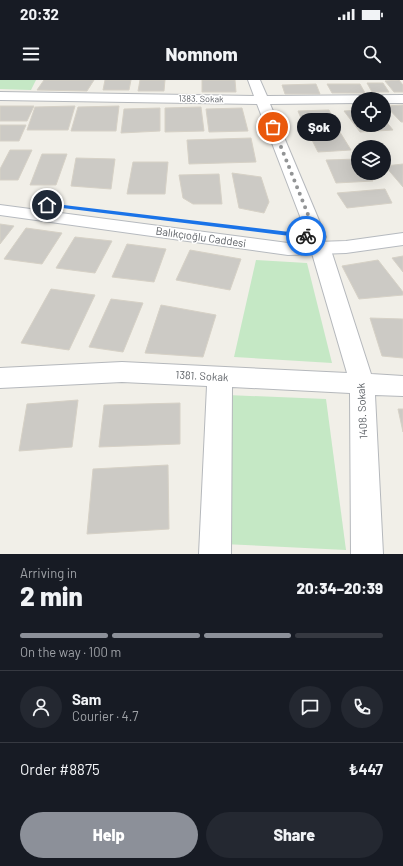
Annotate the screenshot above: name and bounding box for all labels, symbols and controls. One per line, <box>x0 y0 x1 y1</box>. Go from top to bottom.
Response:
text: 20:32 <box>20 5 59 23</box>
icon: menu <box>20 43 42 65</box>
text: Nomnom <box>165 43 238 65</box>
icon: search <box>361 43 383 65</box>
map controls <box>351 92 391 180</box>
button: locate <box>351 92 391 132</box>
street label: 1383. Sokak <box>178 93 224 104</box>
pin <box>256 110 290 144</box>
callout: Şok <box>297 113 341 141</box>
icon: bag <box>262 116 284 138</box>
text: Şok <box>308 119 330 135</box>
button: layers <box>351 140 391 180</box>
pin <box>30 188 64 222</box>
icon: home <box>36 194 58 216</box>
courier <box>286 216 326 256</box>
street label: Balıkçıoğlu Caddesi <box>155 224 247 249</box>
icon: bike <box>295 225 317 247</box>
street label: 1381. Sokak <box>175 368 229 383</box>
street label: 1408. Sokak <box>354 382 369 439</box>
text: Arriving in <box>20 565 77 581</box>
text: 20:34–20:39 <box>297 579 383 597</box>
text: 2 min <box>20 580 83 611</box>
text: On the way · 100 m <box>20 644 121 660</box>
button: person <box>20 686 62 728</box>
button: chat <box>289 686 331 728</box>
button: phone <box>341 686 383 728</box>
text: Sam <box>72 690 101 708</box>
text: Courier · 4.7 <box>72 708 139 724</box>
text: Order #8875 <box>20 760 100 778</box>
text: ₺447 <box>349 760 383 778</box>
button: Help <box>20 812 198 858</box>
button: Share <box>206 812 383 858</box>

